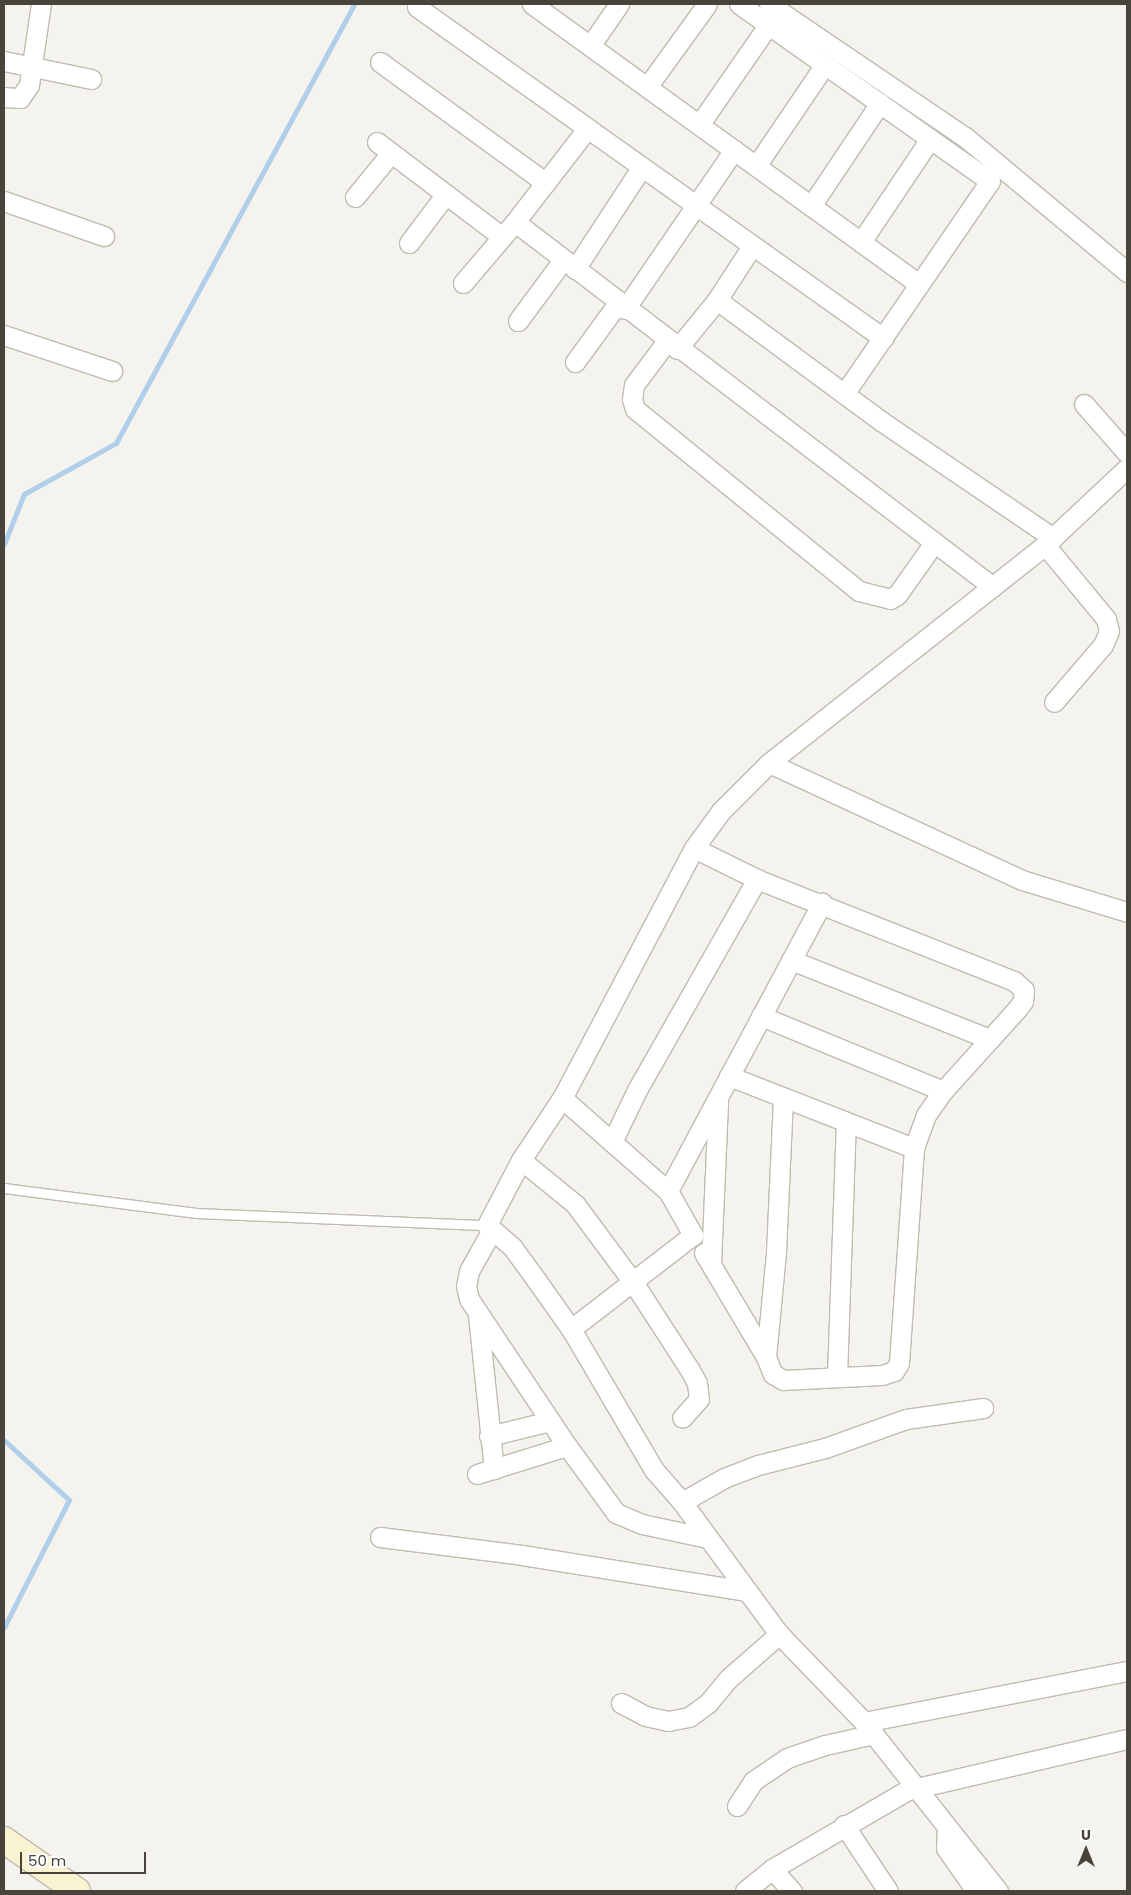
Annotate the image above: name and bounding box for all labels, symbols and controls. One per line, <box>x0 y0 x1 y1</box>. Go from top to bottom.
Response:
north arrow <box>1061 1825 1111 1875</box>
text: U <box>1081 1825 1091 1845</box>
scale bar <box>22 1842 149 1874</box>
text: 50 m <box>28 1850 66 1871</box>

